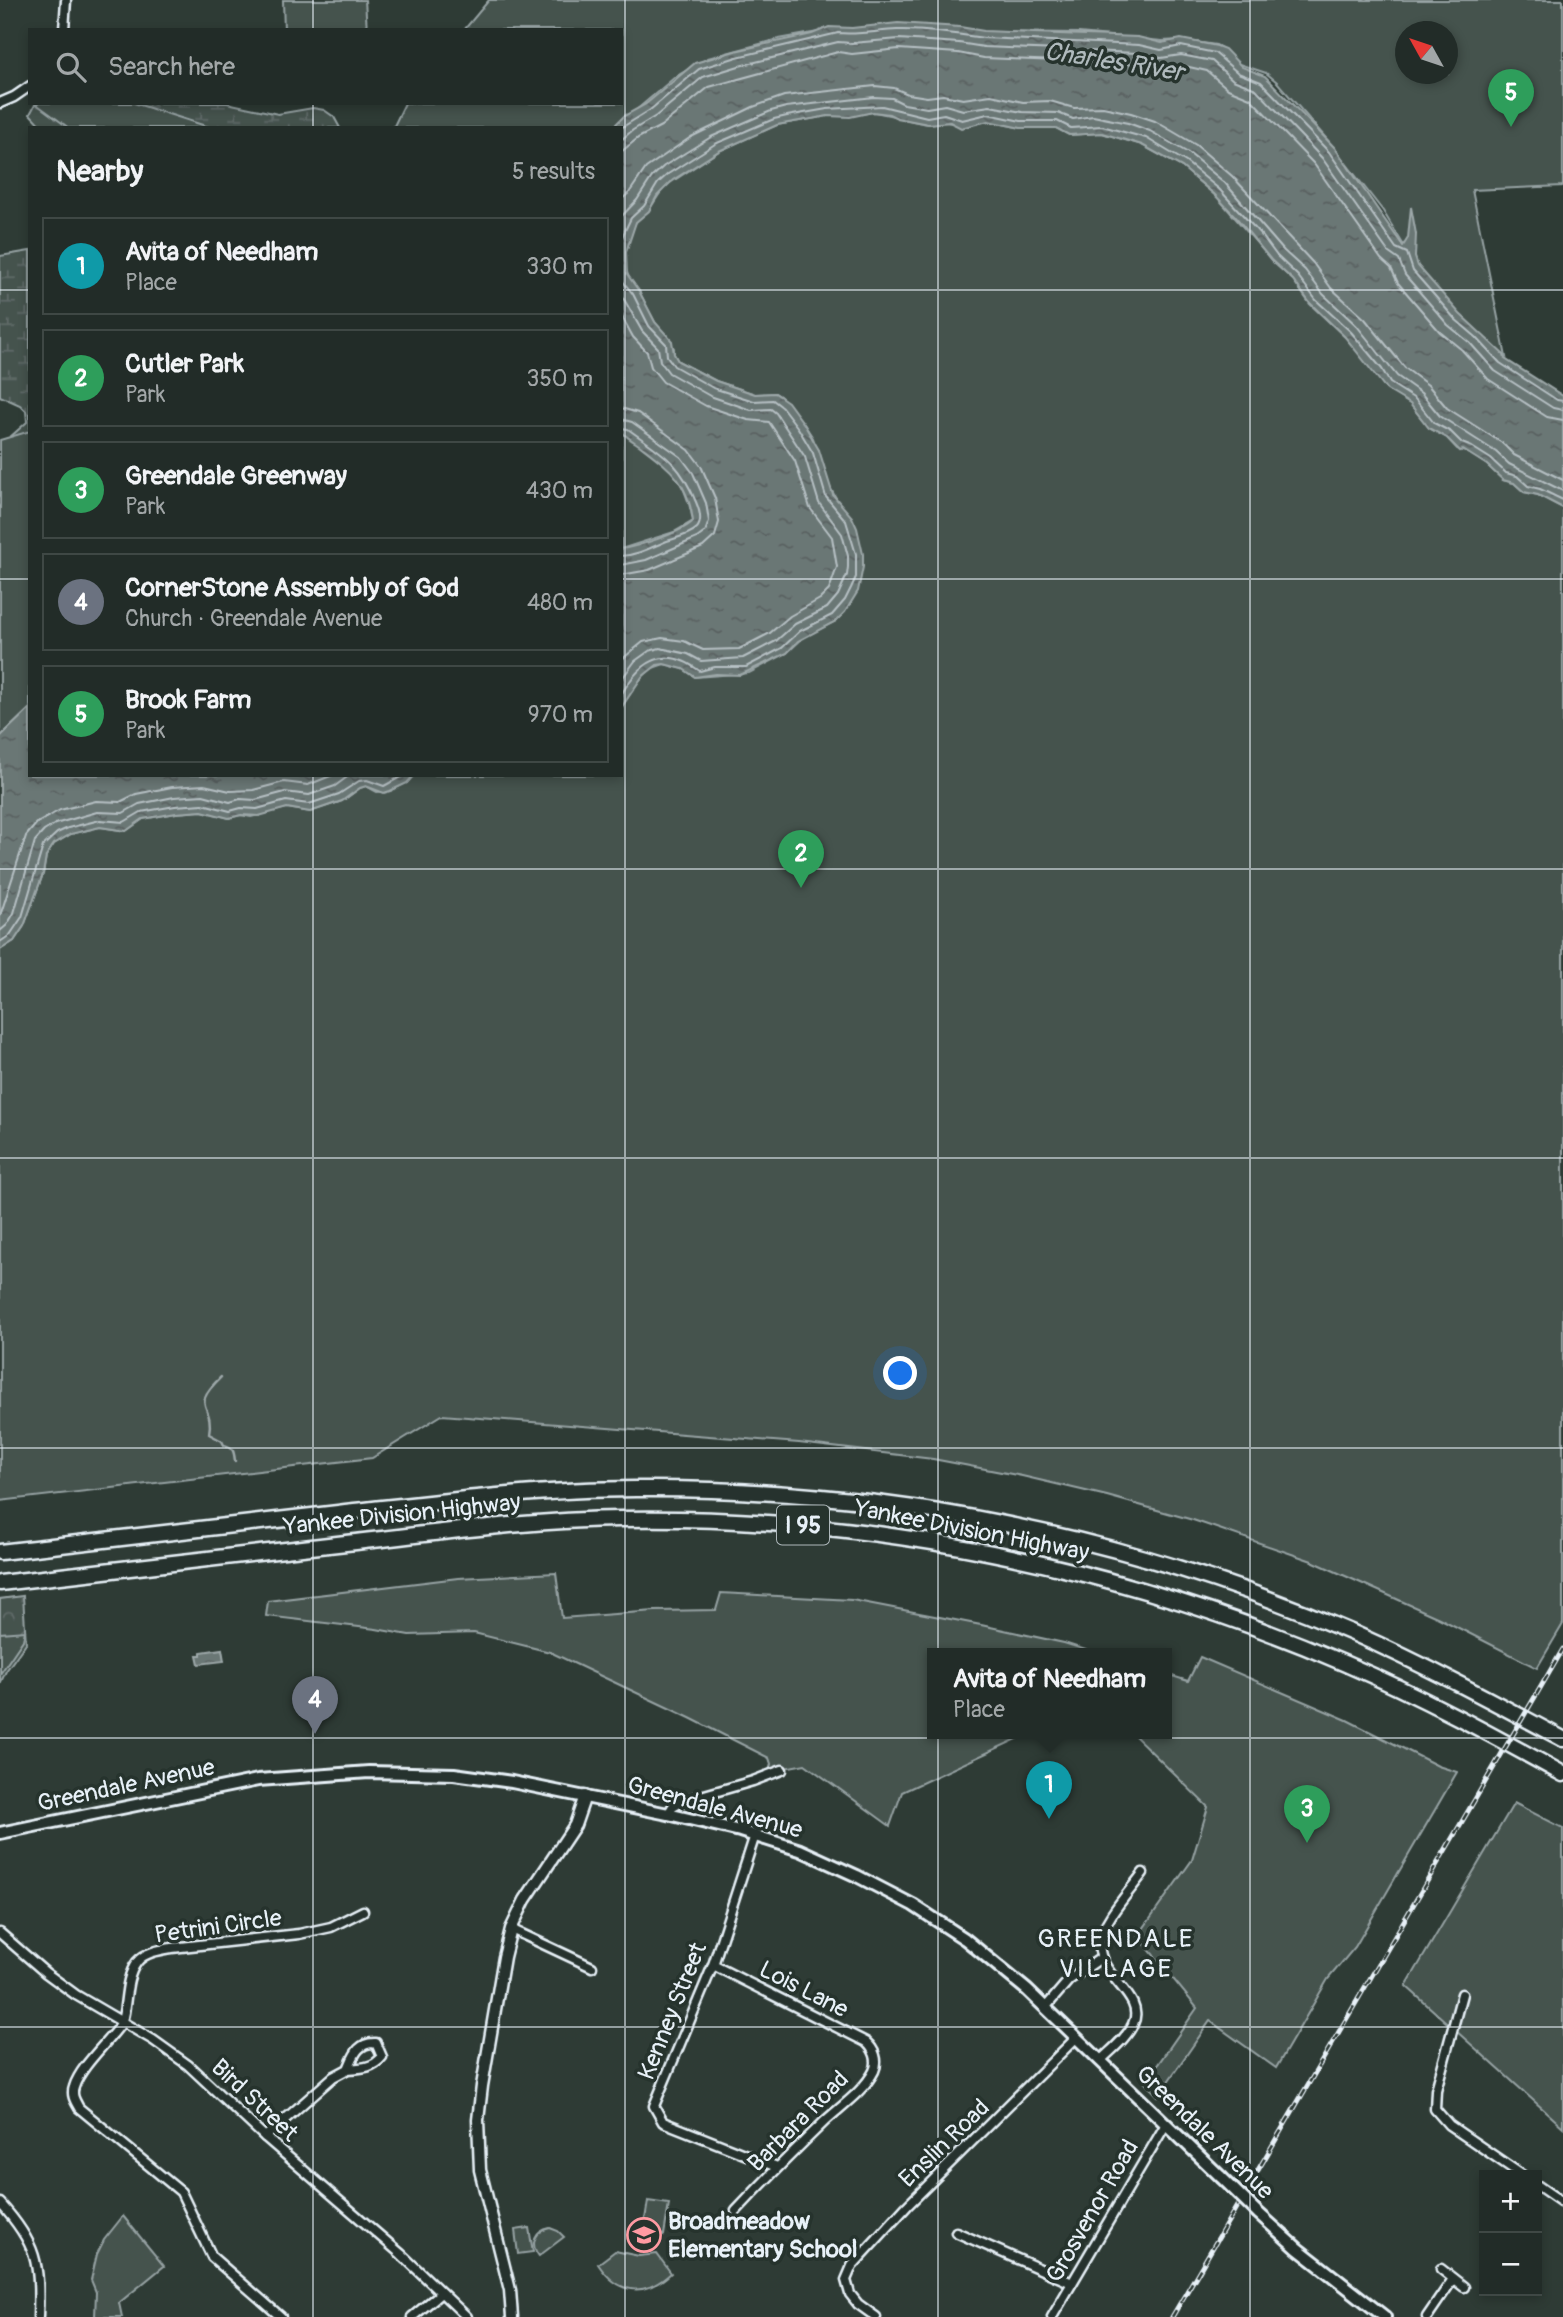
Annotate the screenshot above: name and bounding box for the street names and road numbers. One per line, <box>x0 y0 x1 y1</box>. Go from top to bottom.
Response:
street label: Yankee Division Highway <box>281 1488 522 1541</box>
street label: Yankee Division Highway <box>851 1493 1092 1567</box>
road number: I 95 <box>777 1506 829 1544</box>
street label: Greendale Avenue <box>35 1753 217 1818</box>
street label: Greendale Avenue <box>624 1770 806 1845</box>
street label: Petrini Circle <box>153 1903 284 1950</box>
street label: Kenney Street <box>632 1938 713 2084</box>
street label: Lois Lane <box>754 1955 853 2024</box>
street label: Bird Street <box>205 2053 304 2148</box>
street label: Greendale Avenue <box>1130 2059 1280 2205</box>
street label: Barbara Road <box>742 2065 855 2178</box>
street label: Enslin Road <box>893 2093 996 2194</box>
street label: Grosvenor Road <box>1040 2135 1145 2288</box>

